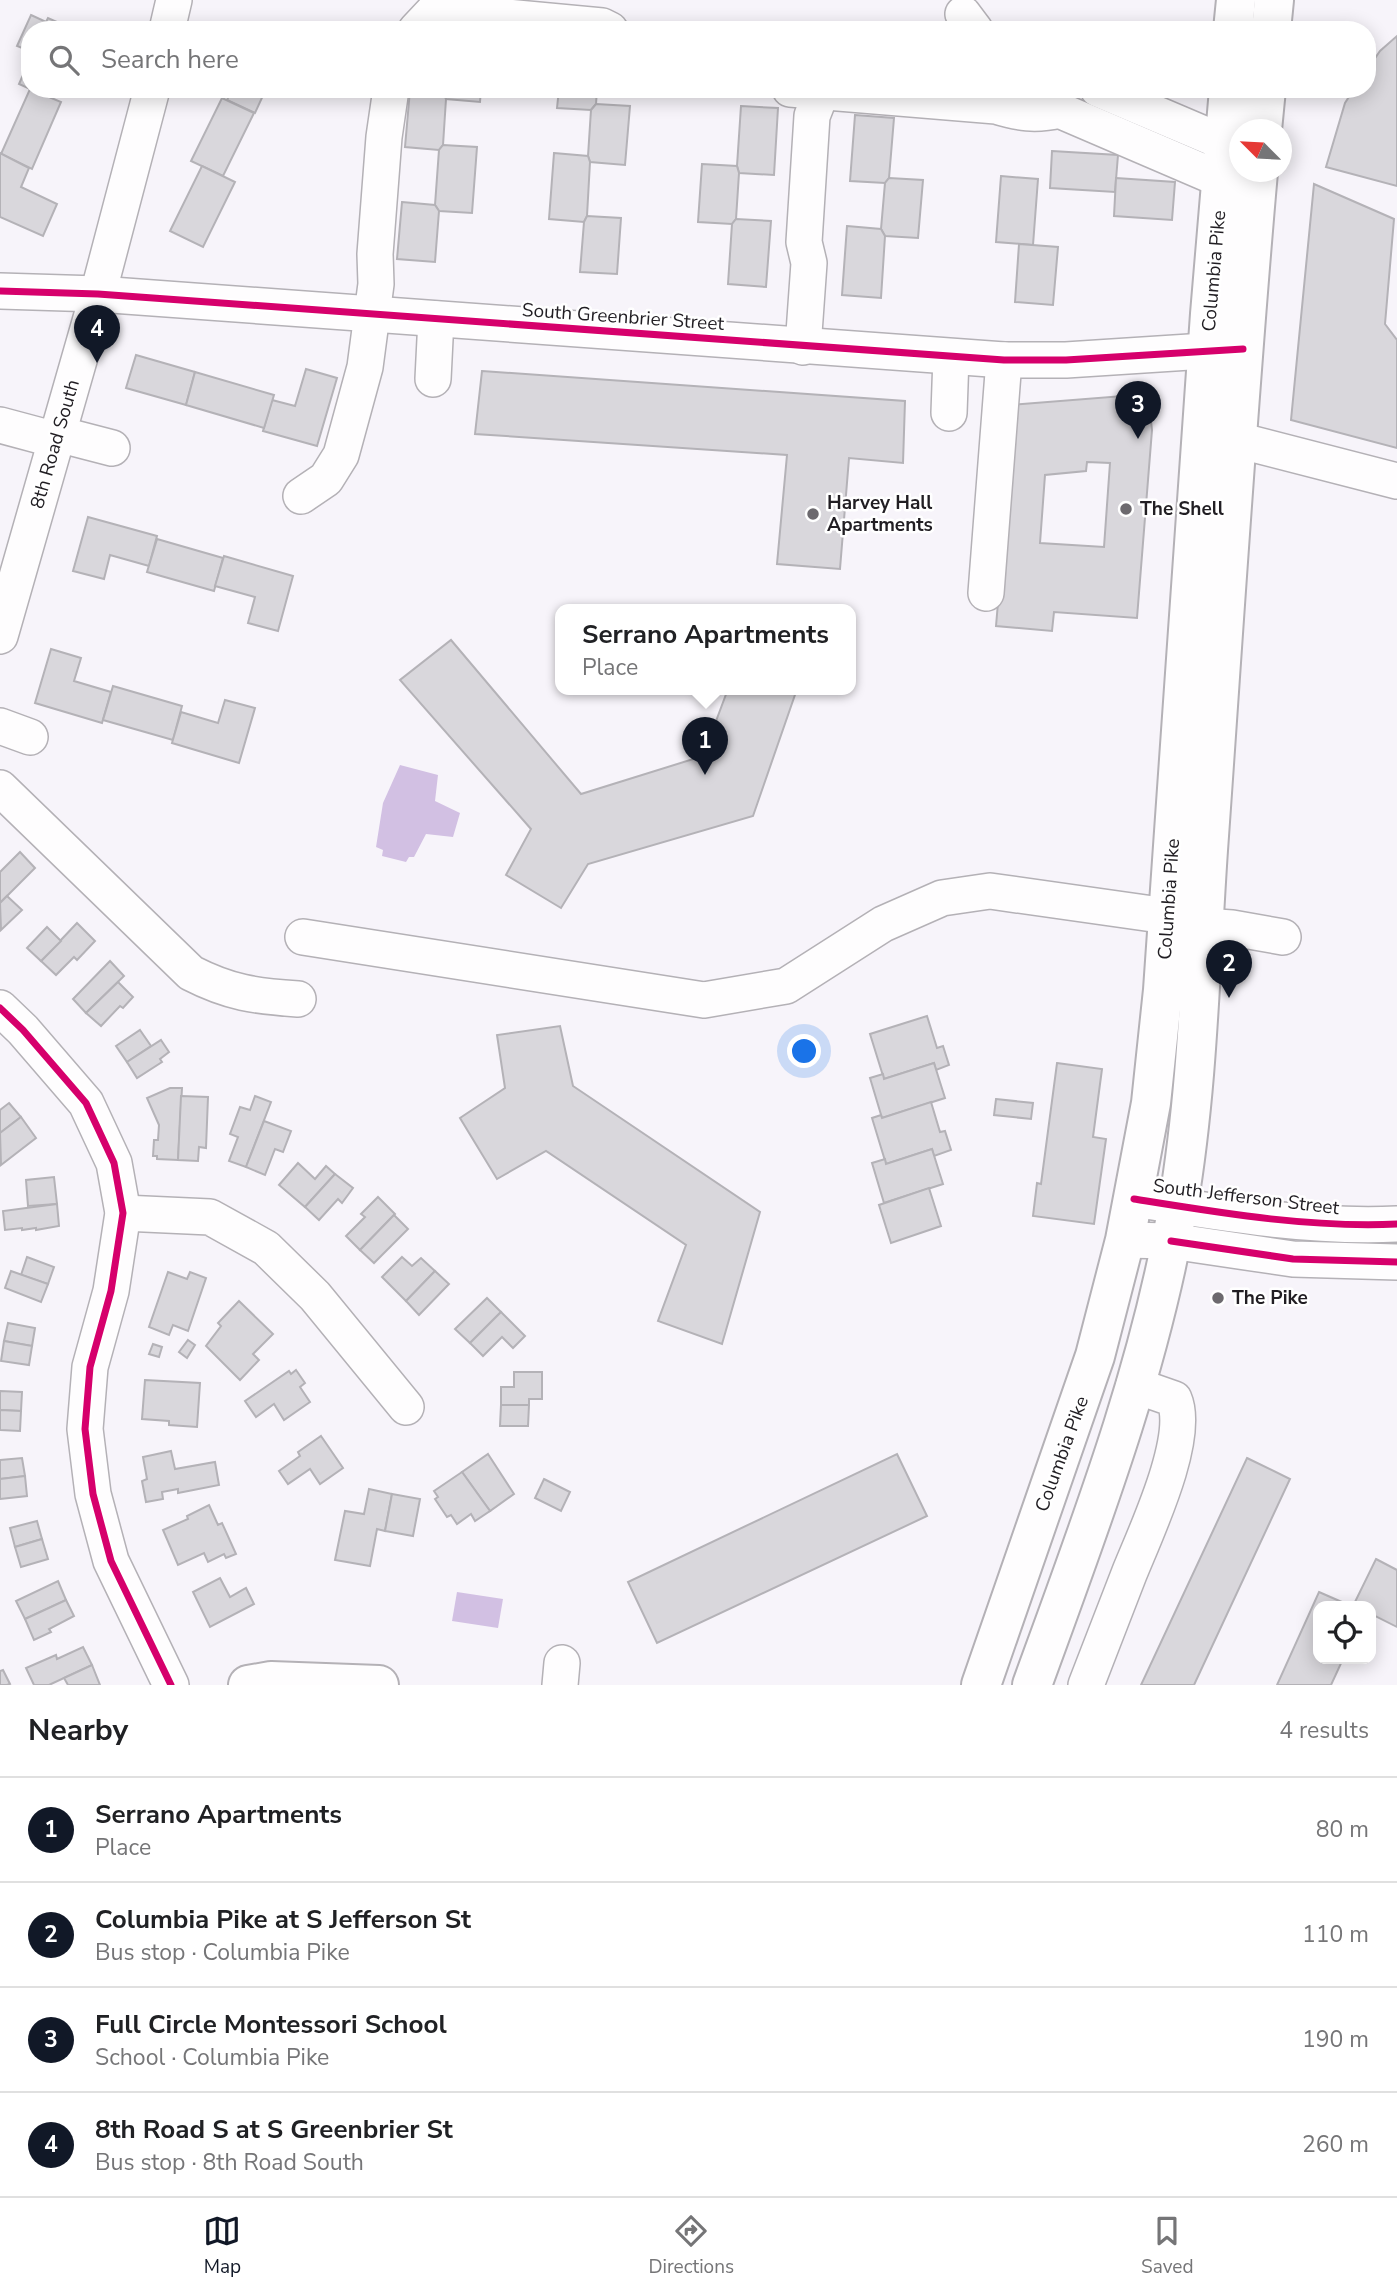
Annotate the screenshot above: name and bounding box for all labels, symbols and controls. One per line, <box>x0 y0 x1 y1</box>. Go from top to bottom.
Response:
search box <box>21 21 1376 98</box>
icon: search <box>45 41 83 79</box>
text: Search here <box>101 42 239 77</box>
north arrow <box>1229 119 1292 182</box>
street label: Columbia Pike <box>1196 209 1232 333</box>
street label: South Greenbrier Street <box>521 297 725 337</box>
pin: 4 <box>74 305 120 363</box>
street label: 8th Road South <box>24 376 86 512</box>
pin: 3 <box>1115 381 1161 439</box>
place label: Harvey Hall Apartments <box>827 490 933 538</box>
place label: The Shell <box>1140 496 1224 522</box>
marker: The Shell <box>1118 501 1134 517</box>
marker: Harvey Hall Apartments <box>805 506 821 522</box>
popup <box>555 604 856 695</box>
text: Serrano Apartments <box>582 617 829 652</box>
text: Place <box>582 652 638 683</box>
pin: 1 <box>682 717 728 775</box>
street label: Columbia Pike <box>1152 837 1186 961</box>
pin: 2 <box>1206 940 1252 998</box>
your location <box>787 1034 821 1068</box>
street label: South Jefferson Street <box>1151 1173 1341 1221</box>
place label: The Pike <box>1232 1285 1308 1311</box>
marker: The Pike <box>1210 1290 1226 1306</box>
street label: Columbia Pike <box>1029 1392 1095 1516</box>
map controls <box>1313 1601 1376 1664</box>
button: locate <box>1313 1601 1376 1664</box>
text: Nearby <box>28 1710 128 1751</box>
text: 4 results <box>1279 1715 1369 1746</box>
text: Serrano Apartments <box>95 1797 342 1832</box>
text: 1 <box>44 1814 58 1845</box>
text: 80 m <box>1316 1814 1369 1845</box>
text: Place <box>95 1832 151 1863</box>
text: Columbia Pike at S Jefferson St <box>95 1902 471 1937</box>
text: 2 <box>44 1919 58 1950</box>
text: 110 m <box>1302 1919 1369 1950</box>
text: Bus stop · Columbia Pike <box>95 1937 350 1968</box>
text: Full Circle Montessori School <box>95 2007 447 2042</box>
text: 3 <box>44 2024 58 2055</box>
text: 190 m <box>1302 2024 1369 2055</box>
text: School · Columbia Pike <box>95 2042 329 2073</box>
text: 8th Road S at S Greenbrier St <box>95 2112 453 2147</box>
text: 4 <box>44 2129 58 2160</box>
text: 260 m <box>1302 2129 1369 2160</box>
text: Bus stop · 8th Road South <box>95 2147 364 2178</box>
tab: Map <box>203 2212 241 2280</box>
tab: Directions <box>648 2212 734 2280</box>
tab: Saved <box>1141 2212 1194 2280</box>

